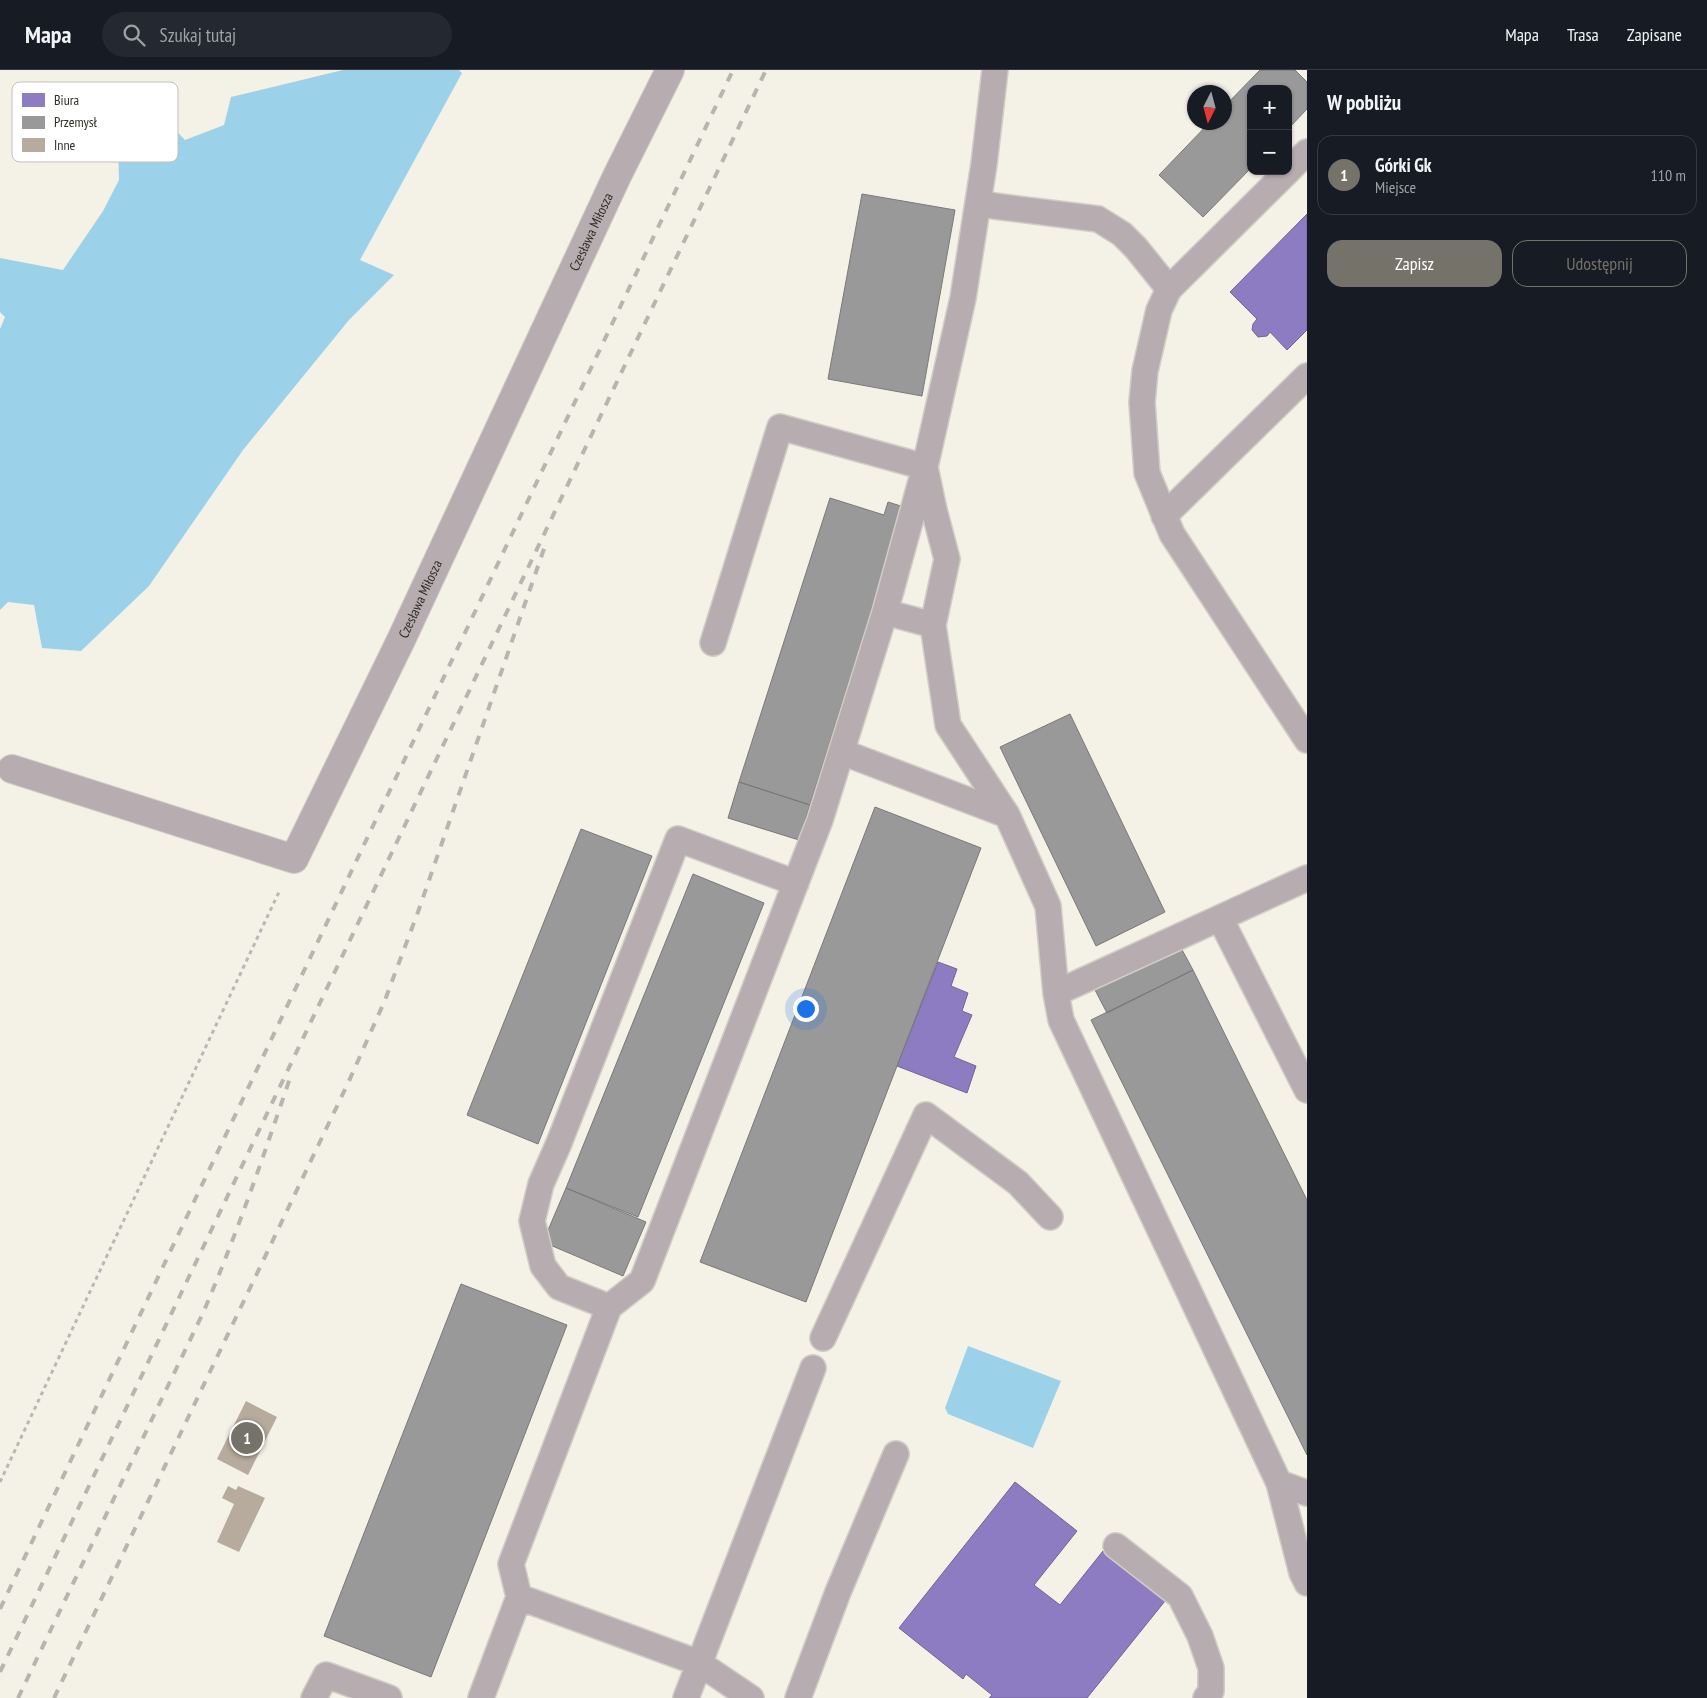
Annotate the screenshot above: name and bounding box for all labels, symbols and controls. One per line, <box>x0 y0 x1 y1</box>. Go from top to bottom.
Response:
search box <box>102 12 452 57</box>
text: Mapa <box>25 19 72 50</box>
icon: search <box>120 21 148 49</box>
text: Szukaj tutaj <box>160 23 236 47</box>
text: Mapa <box>1505 23 1539 46</box>
text: Trasa <box>1567 23 1599 46</box>
text: Zapisane <box>1627 23 1682 46</box>
legend <box>12 82 178 162</box>
north arrow <box>1187 85 1232 130</box>
map controls <box>1247 85 1292 175</box>
button: + <box>1247 85 1292 130</box>
text: W pobliżu <box>1327 89 1401 116</box>
text: Biura <box>54 91 79 109</box>
text: Przemysł <box>54 113 98 131</box>
button: − <box>1247 130 1292 175</box>
text: Inne <box>54 136 76 154</box>
text: Górki Gk <box>1375 153 1432 177</box>
text: 1 <box>1340 165 1348 185</box>
text: 110 m <box>1651 165 1686 185</box>
text: Miejsce <box>1375 177 1416 197</box>
street label: Czesława Miłosza <box>565 190 617 274</box>
button: Zapisz <box>1327 240 1502 287</box>
button: Udostępnij <box>1512 240 1687 287</box>
street label: Czesława Miłosza <box>394 557 446 641</box>
your location <box>793 996 819 1022</box>
pin: 1 <box>231 1419 263 1457</box>

